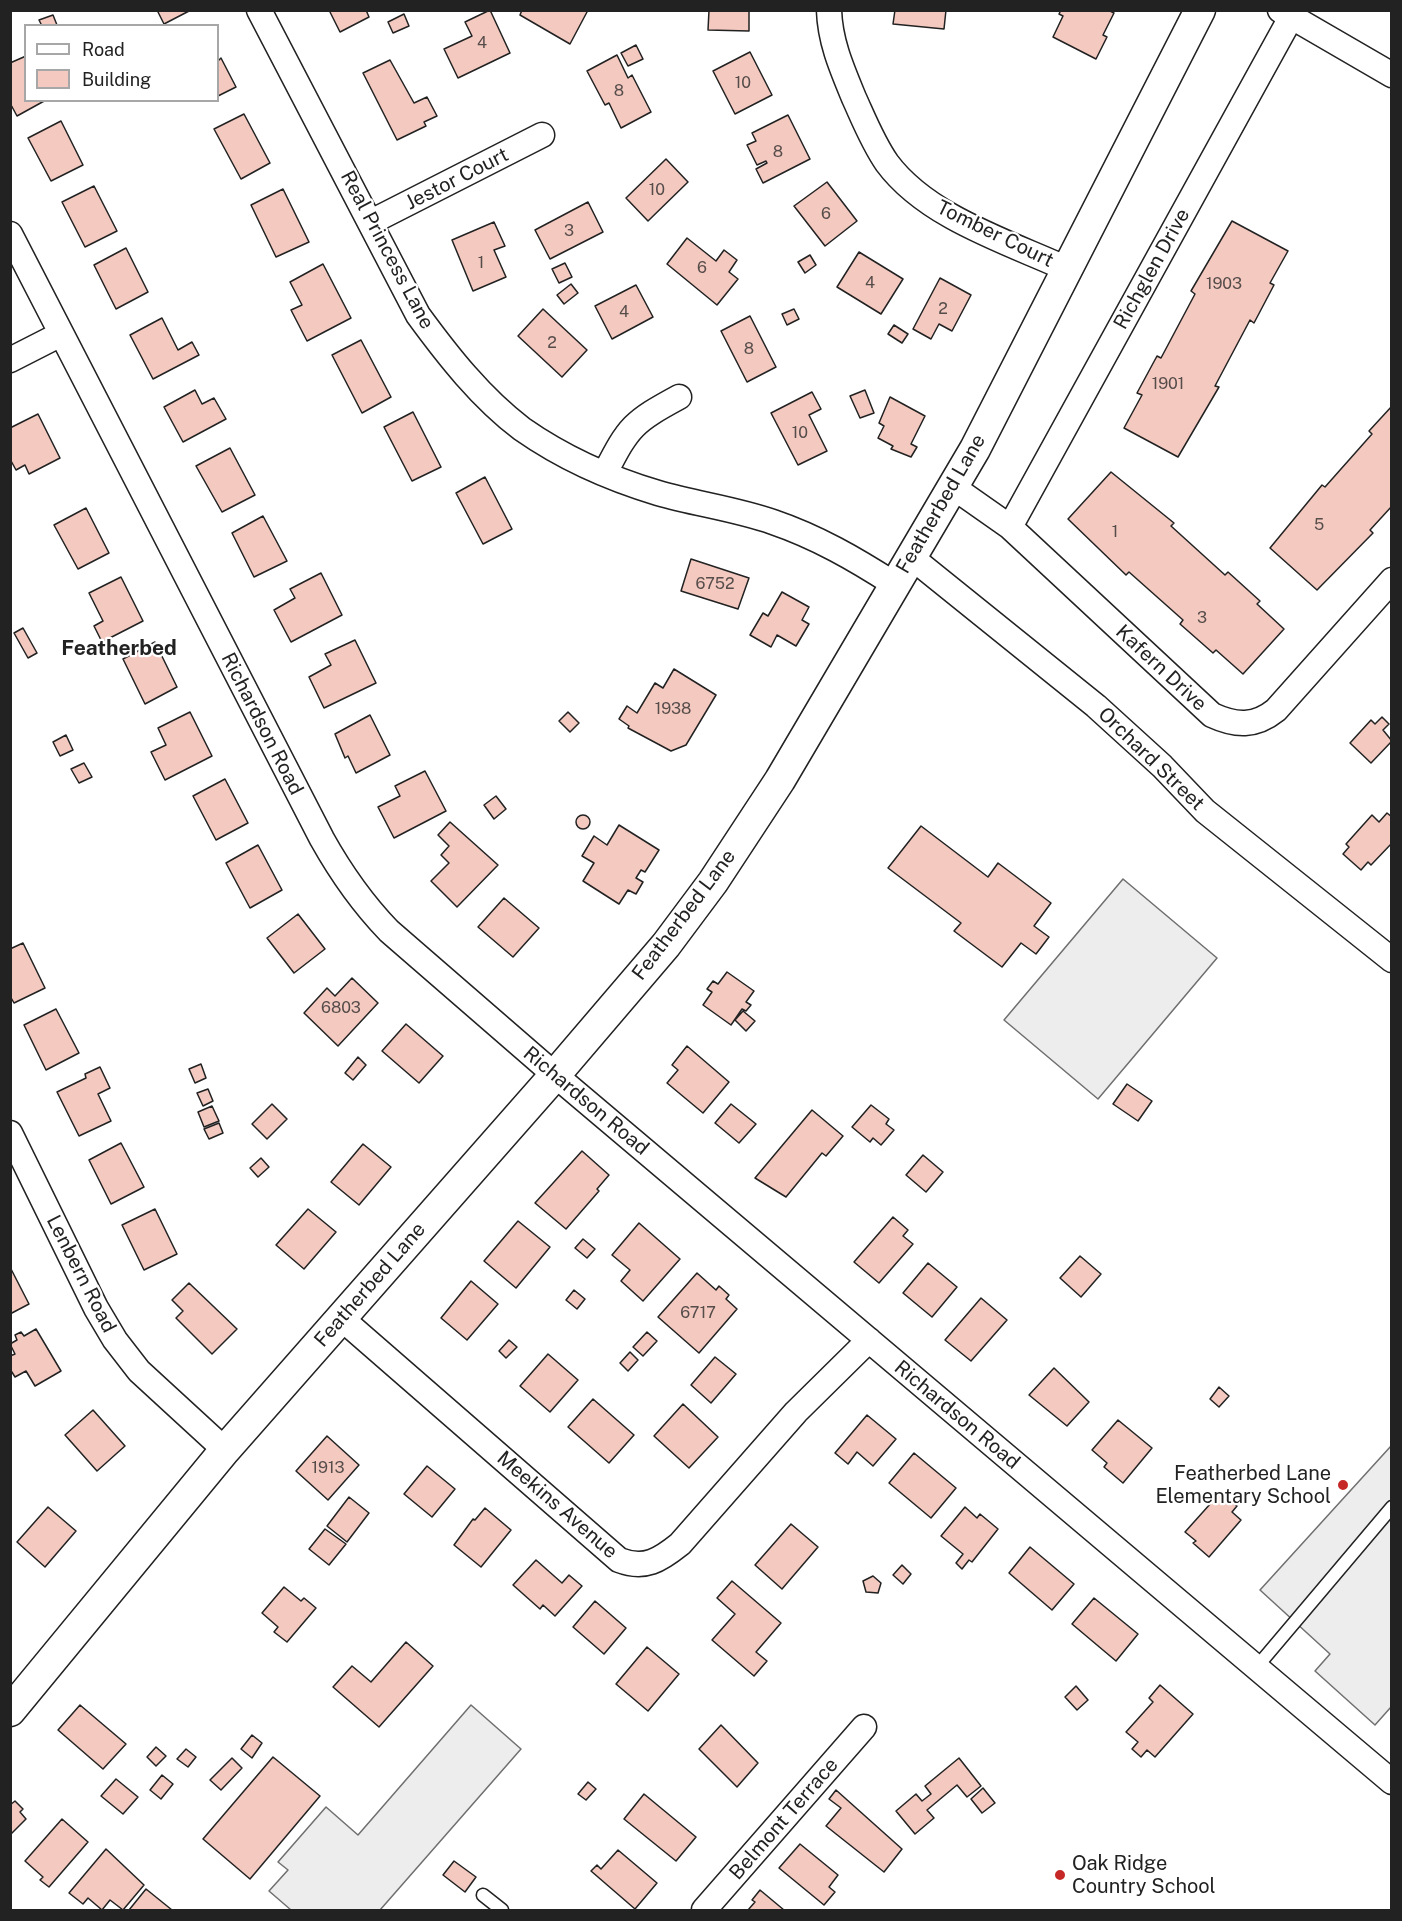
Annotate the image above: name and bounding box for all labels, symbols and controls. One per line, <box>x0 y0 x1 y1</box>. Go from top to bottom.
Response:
legend <box>24 24 219 102</box>
house number: 4 <box>477 33 487 53</box>
text: Road <box>82 39 125 60</box>
text: Building <box>82 69 151 90</box>
house number: 10 <box>735 73 751 93</box>
house number: 8 <box>614 81 624 101</box>
house number: 8 <box>773 142 783 162</box>
street label: Jestor Court <box>401 143 513 215</box>
street label: Real Princess Lane <box>335 167 439 333</box>
house number: 10 <box>649 180 665 200</box>
street label: Tomber Court <box>933 195 1057 273</box>
house number: 6 <box>821 204 831 224</box>
street label: Richglen Drive <box>1109 204 1195 334</box>
house number: 3 <box>564 221 574 241</box>
house number: 1 <box>478 253 484 273</box>
house number: 6 <box>697 258 707 278</box>
house number: 4 <box>865 273 875 293</box>
house number: 1903 <box>1206 274 1242 294</box>
house number: 2 <box>938 299 948 319</box>
house number: 4 <box>619 302 629 322</box>
house number: 2 <box>547 333 557 353</box>
house number: 8 <box>744 339 754 359</box>
house number: 1901 <box>1152 374 1184 394</box>
house number: 10 <box>792 423 808 443</box>
street label: Featherbed Lane <box>891 430 991 578</box>
house number: 5 <box>1314 515 1324 535</box>
house number: 1 <box>1112 522 1118 542</box>
house number: 6752 <box>695 574 735 594</box>
house number: 3 <box>1197 608 1207 628</box>
street label: Kafern Drive <box>1111 620 1211 716</box>
district label: Featherbed <box>61 636 177 662</box>
street label: Richardson Road <box>216 649 308 799</box>
house number: 1938 <box>655 699 691 719</box>
street label: Orchard Street <box>1093 702 1209 816</box>
street label: Featherbed Lane <box>627 845 741 985</box>
house number: 6803 <box>321 998 361 1018</box>
street label: Richardson Road <box>518 1042 654 1160</box>
street label: Lenbern Road <box>41 1211 121 1337</box>
street label: Featherbed Lane <box>309 1218 431 1352</box>
house number: 6717 <box>680 1303 716 1323</box>
street label: Richardson Road <box>889 1356 1025 1474</box>
street label: Meekins Avenue <box>492 1446 622 1564</box>
house number: 1913 <box>311 1458 345 1478</box>
place label: Featherbed Lane Elementary School <box>1155 1462 1331 1509</box>
marker: Featherbed Lane Elementary School <box>1336 1478 1350 1492</box>
street label: Belmont Terrace <box>725 1753 843 1885</box>
place label: Oak Ridge Country School <box>1072 1852 1216 1899</box>
marker: Oak Ridge Country School <box>1053 1868 1067 1882</box>

